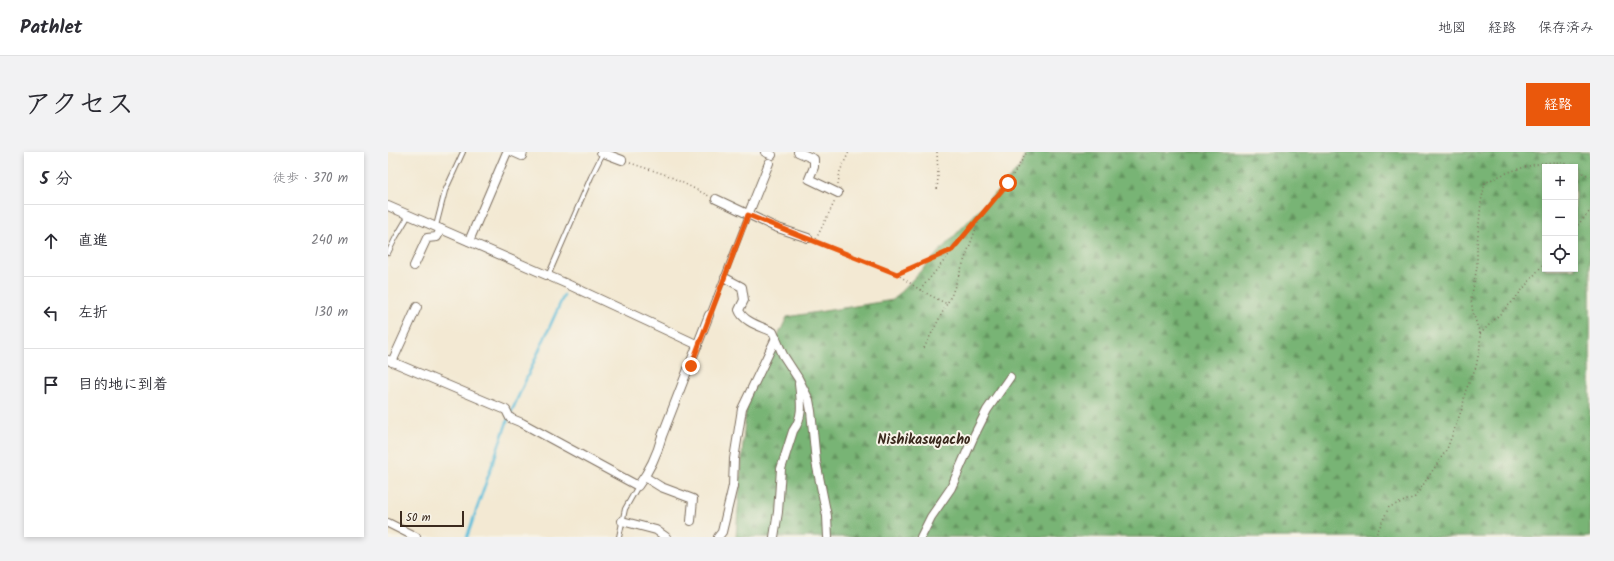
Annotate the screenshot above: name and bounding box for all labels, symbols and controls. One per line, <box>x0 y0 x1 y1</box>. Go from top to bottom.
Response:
text: Pathlet <box>20 13 82 43</box>
text: 地図 <box>1438 17 1466 39</box>
text: 経路 <box>1488 17 1516 39</box>
text: 保存済み <box>1538 17 1594 39</box>
text: アクセス <box>24 83 134 128</box>
button: 経路 <box>1526 83 1590 126</box>
map controls <box>1542 164 1578 272</box>
button: + <box>1542 164 1578 200</box>
text: 5 分 <box>40 166 72 193</box>
text: 徒歩 · 370 m <box>273 168 348 189</box>
route start <box>999 174 1017 192</box>
button: − <box>1542 200 1578 236</box>
text: 直進 <box>78 229 108 253</box>
icon: ahead <box>40 230 62 252</box>
text: 240 m <box>311 230 348 251</box>
button: locate <box>1542 236 1578 272</box>
text: 左折 <box>78 301 108 325</box>
icon: left <box>40 302 62 324</box>
text: 130 m <box>314 302 348 323</box>
route end <box>682 357 700 375</box>
text: 目的地に到着 <box>78 373 168 397</box>
icon: arrive <box>40 374 62 396</box>
district label: Nishikasugacho <box>878 429 971 451</box>
scale bar <box>400 509 464 528</box>
text: 50 m <box>406 509 431 527</box>

